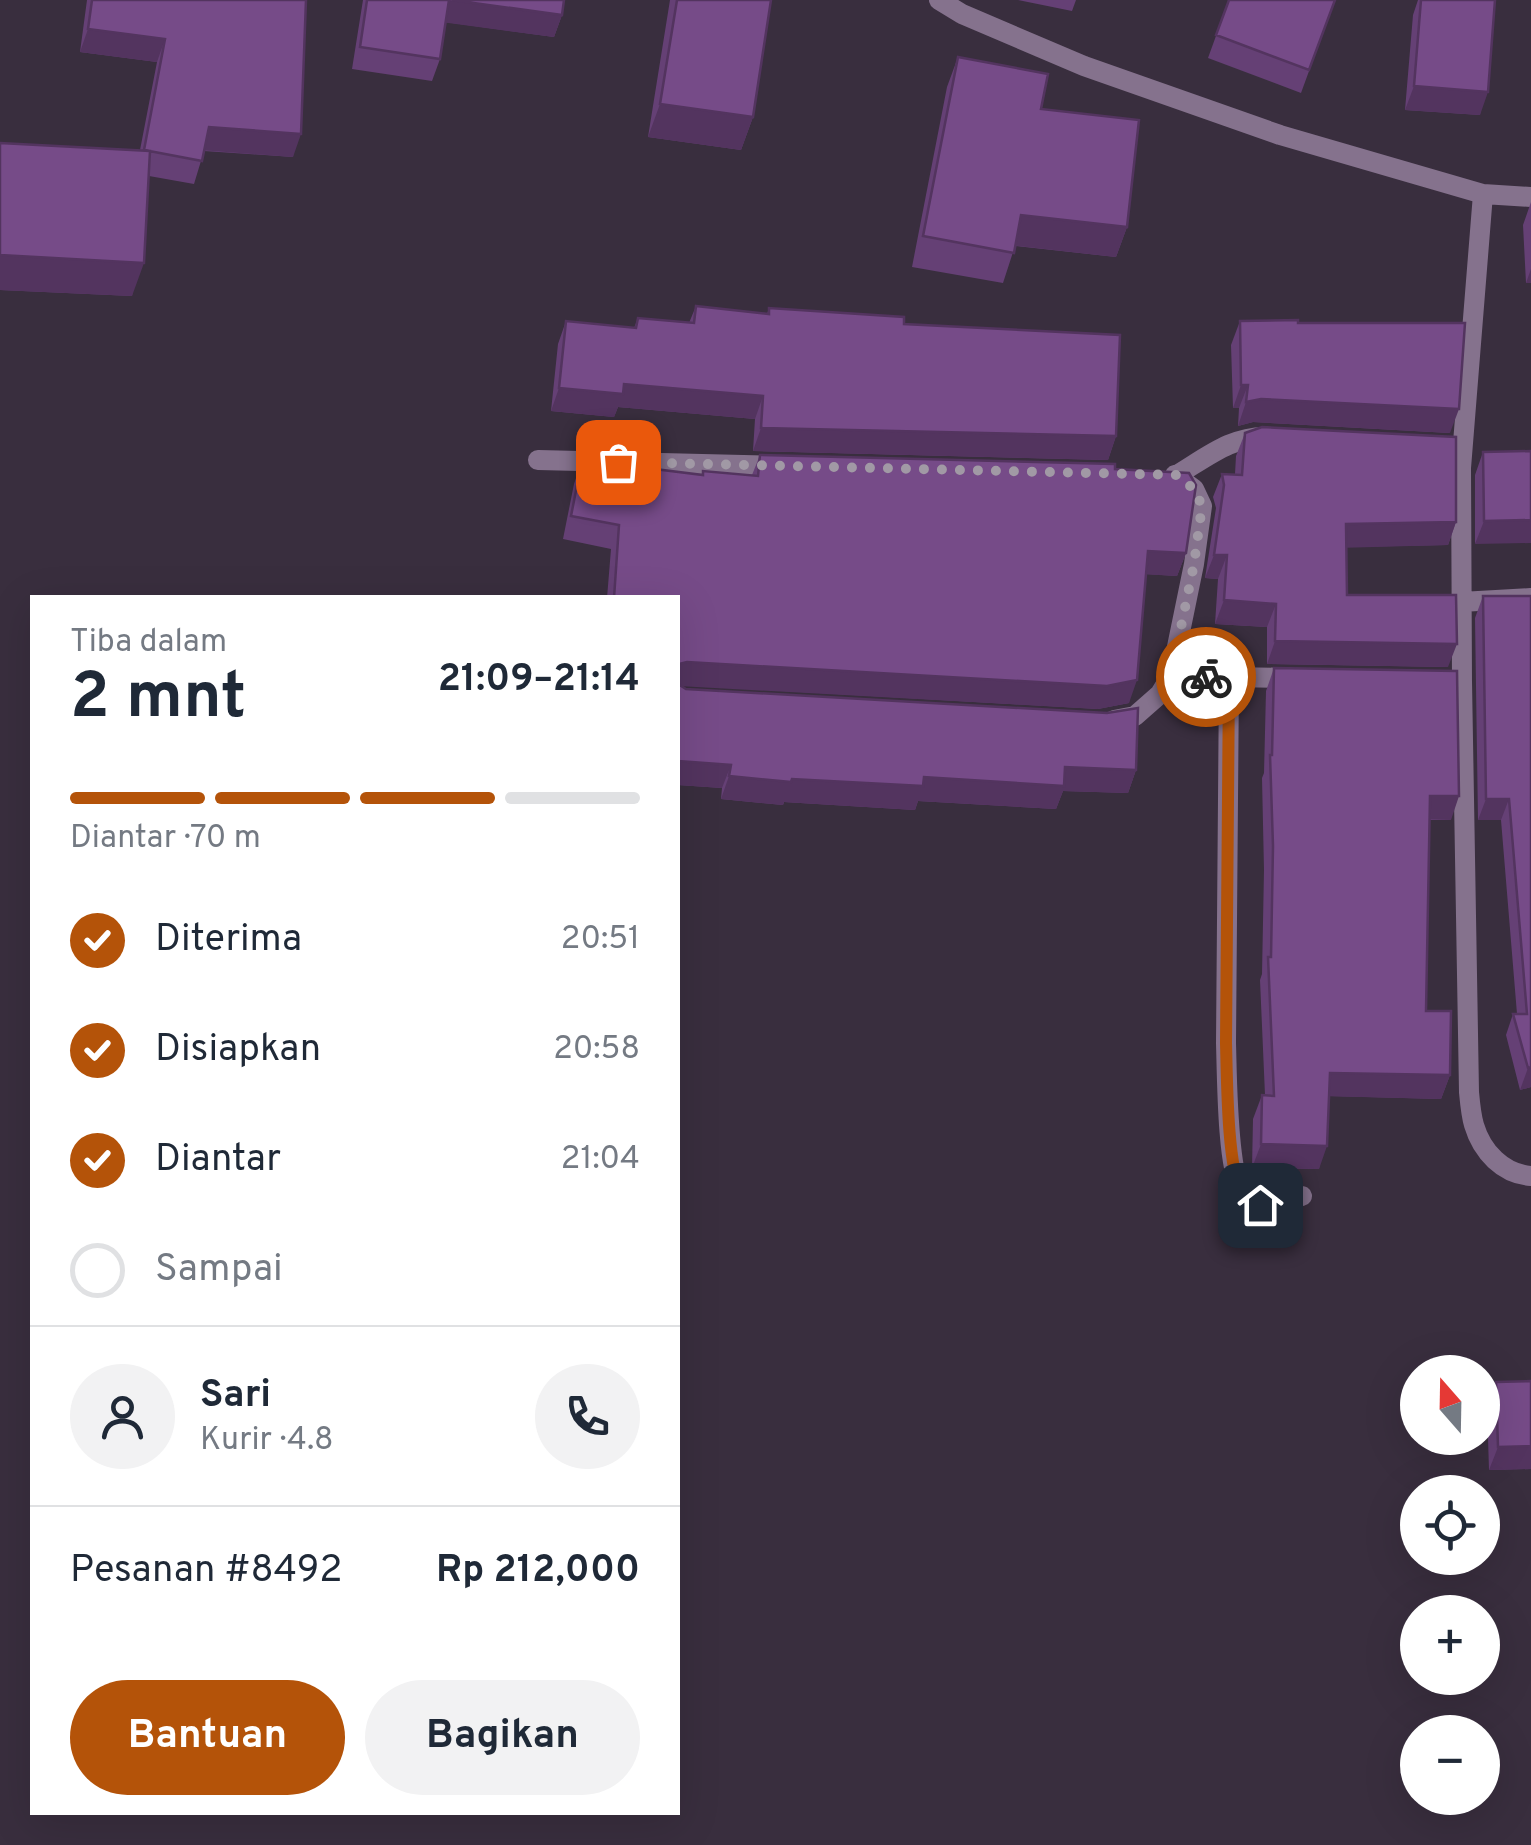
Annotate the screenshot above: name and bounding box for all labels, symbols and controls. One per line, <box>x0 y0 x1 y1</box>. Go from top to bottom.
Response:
pin <box>576 420 661 505</box>
icon: bag <box>591 435 646 490</box>
text: Tiba dalam <box>70 623 227 663</box>
courier <box>1156 627 1256 727</box>
icon: bike <box>1179 650 1234 705</box>
text: 21:09–21:14 <box>438 656 640 705</box>
text: 2 mnt <box>70 659 246 741</box>
text: Diantar · 70 m <box>70 819 261 859</box>
icon: check <box>70 913 125 968</box>
text: Diterima <box>155 916 302 965</box>
text: 20:51 <box>561 920 640 960</box>
icon: check <box>70 1023 125 1078</box>
text: Disiapkan <box>155 1026 321 1075</box>
text: 20:58 <box>553 1030 640 1070</box>
icon: check <box>70 1133 125 1188</box>
text: Diantar <box>155 1136 281 1185</box>
text: 21:04 <box>561 1140 640 1180</box>
pin <box>1218 1163 1303 1248</box>
icon: home <box>1233 1178 1288 1233</box>
text: Sampai <box>155 1246 283 1295</box>
north arrow <box>1400 1355 1500 1455</box>
map controls <box>1400 1355 1500 1815</box>
button: person <box>70 1364 175 1469</box>
button: phone <box>535 1364 640 1469</box>
text: Sari <box>200 1372 271 1421</box>
text: Kurir · 4.8 <box>200 1421 334 1461</box>
button: locate <box>1400 1475 1500 1575</box>
text: Pesanan #8492 <box>70 1547 343 1596</box>
text: Rp 212,000 <box>436 1547 640 1596</box>
button: + <box>1400 1595 1500 1695</box>
button: Bantuan <box>70 1680 345 1795</box>
button: Bagikan <box>365 1680 640 1795</box>
button: − <box>1400 1715 1500 1815</box>

